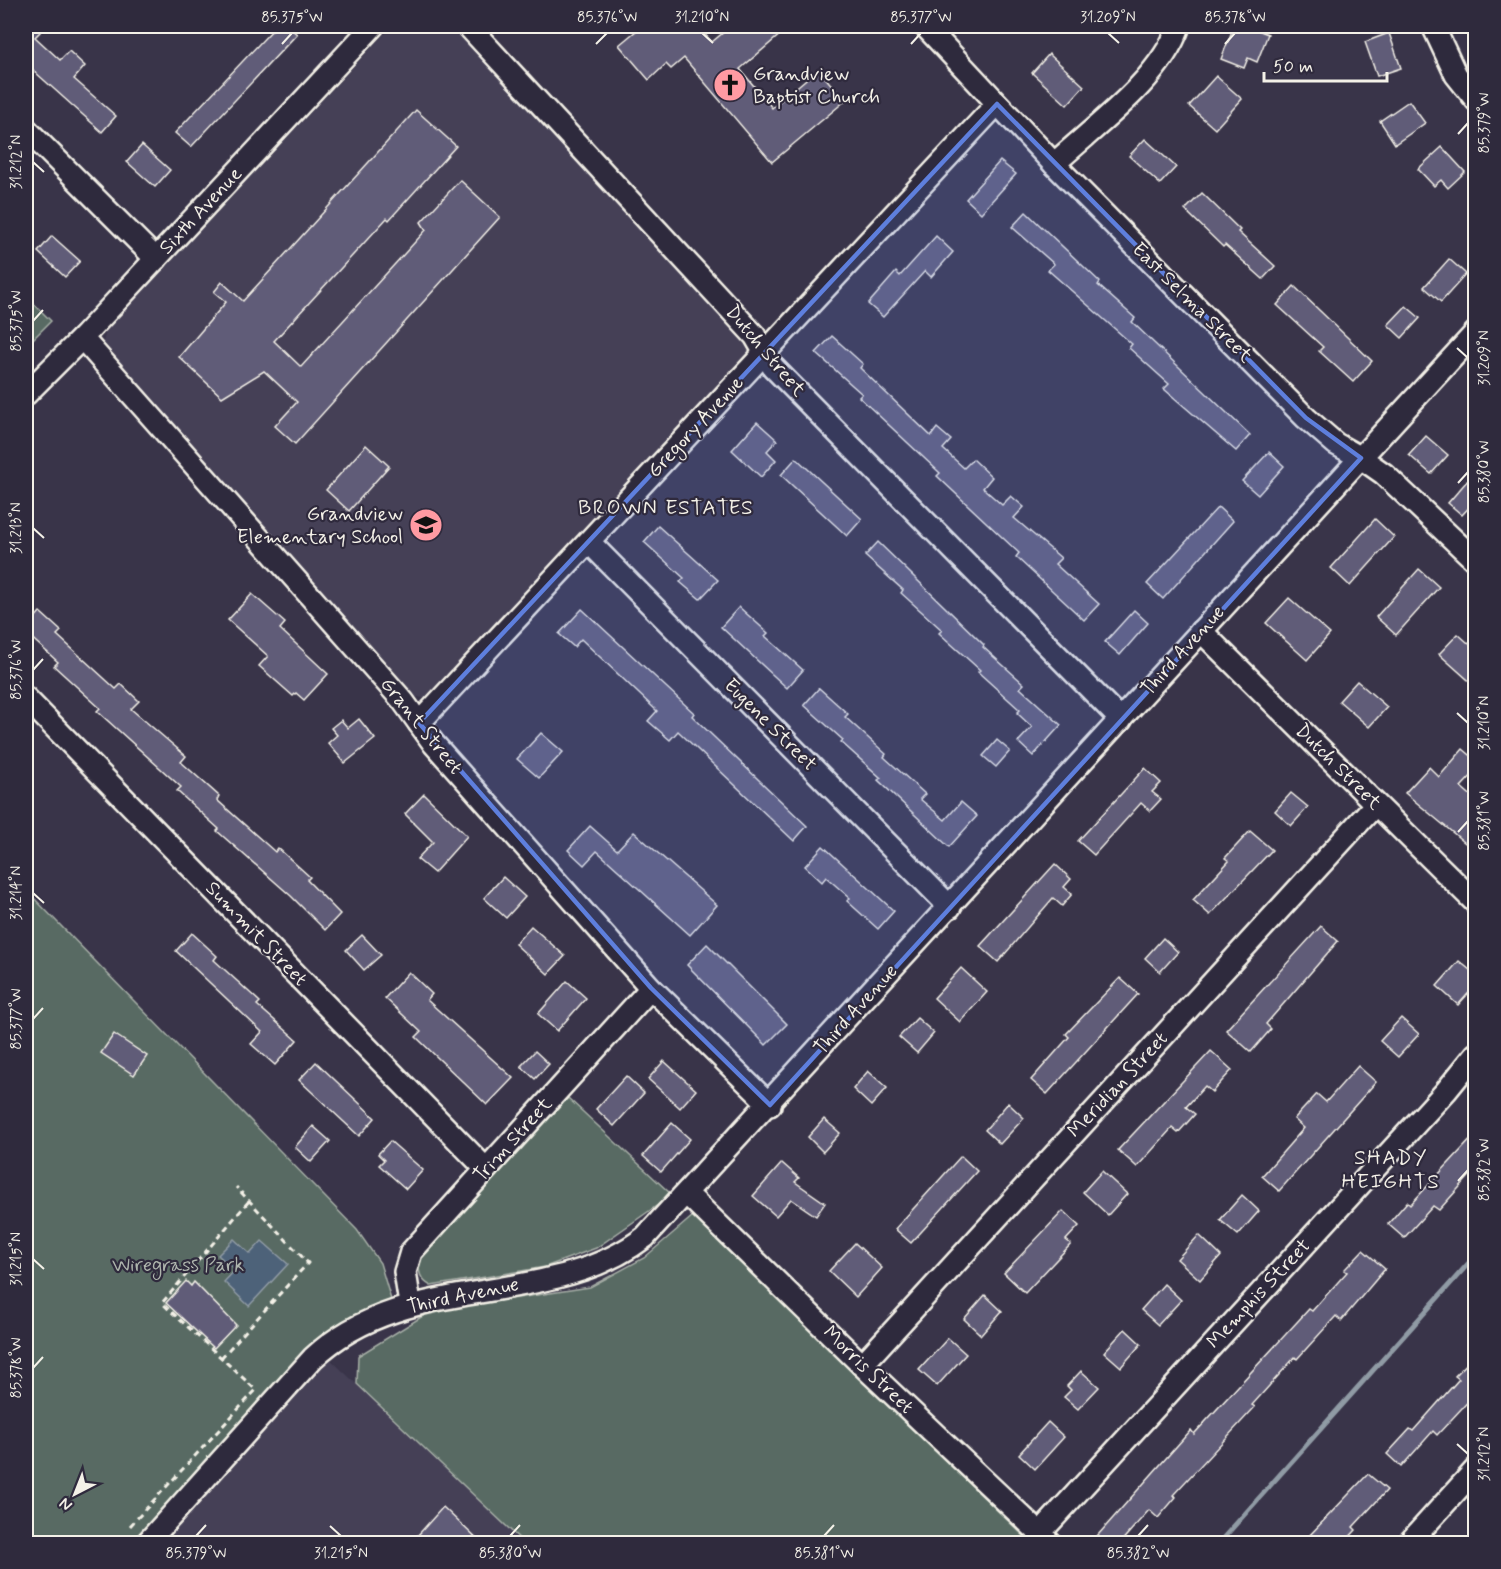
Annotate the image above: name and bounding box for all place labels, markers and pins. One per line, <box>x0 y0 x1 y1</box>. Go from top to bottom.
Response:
place label: Grandview Baptist Church <box>753 61 880 111</box>
church icon: Grandview Baptist Church <box>712 67 748 103</box>
place label: Grandview Elementary School <box>237 501 403 551</box>
school or university icon: Grandview Elementary School <box>408 507 444 543</box>

